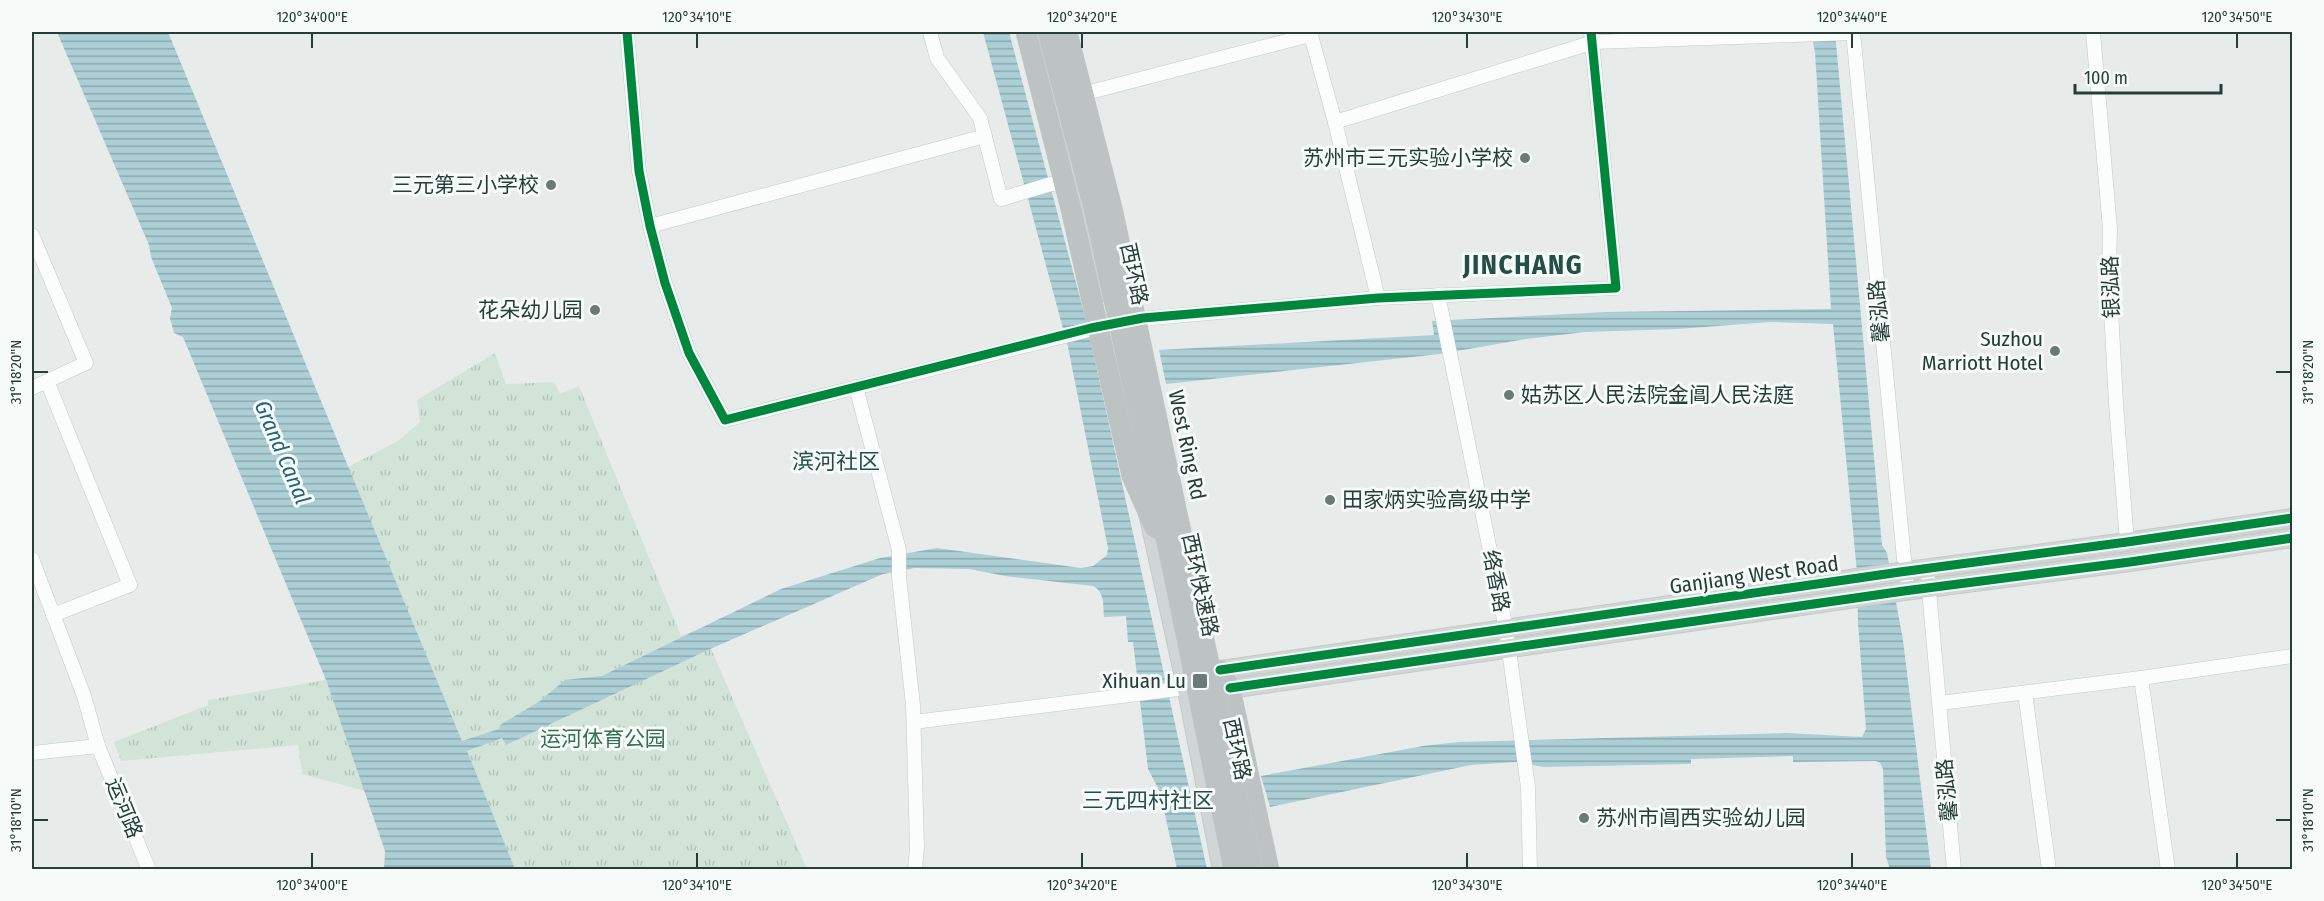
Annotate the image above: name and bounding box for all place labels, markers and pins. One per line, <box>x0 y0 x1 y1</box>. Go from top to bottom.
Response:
place label: 苏州市三元实验小学校 <box>1303 145 1513 171</box>
marker: 苏州市三元实验小学校 <box>1518 151 1532 165</box>
place label: 三元第三小学校 <box>392 172 539 198</box>
marker: 三元第三小学校 <box>544 178 558 192</box>
place label: 花朵幼儿园 <box>478 297 583 323</box>
marker: 花朵幼儿园 <box>588 303 602 317</box>
place label: Suzhou Marriott Hotel <box>1922 326 2043 376</box>
marker: Suzhou Marriott Hotel <box>2048 344 2062 358</box>
place label: 姑苏区人民法院金阊人民法庭 <box>1521 382 1794 408</box>
marker: 姑苏区人民法院金阊人民法庭 <box>1502 388 1516 402</box>
place label: 田家炳实验高级中学 <box>1342 487 1531 513</box>
marker: 田家炳实验高级中学 <box>1323 493 1337 507</box>
place label: Xihuan Lu <box>1102 668 1186 694</box>
marker: Xihuan Lu <box>1191 672 1209 690</box>
place label: 苏州市阊西实验幼儿园 <box>1596 805 1806 831</box>
marker: 苏州市阊西实验幼儿园 <box>1577 811 1591 825</box>

